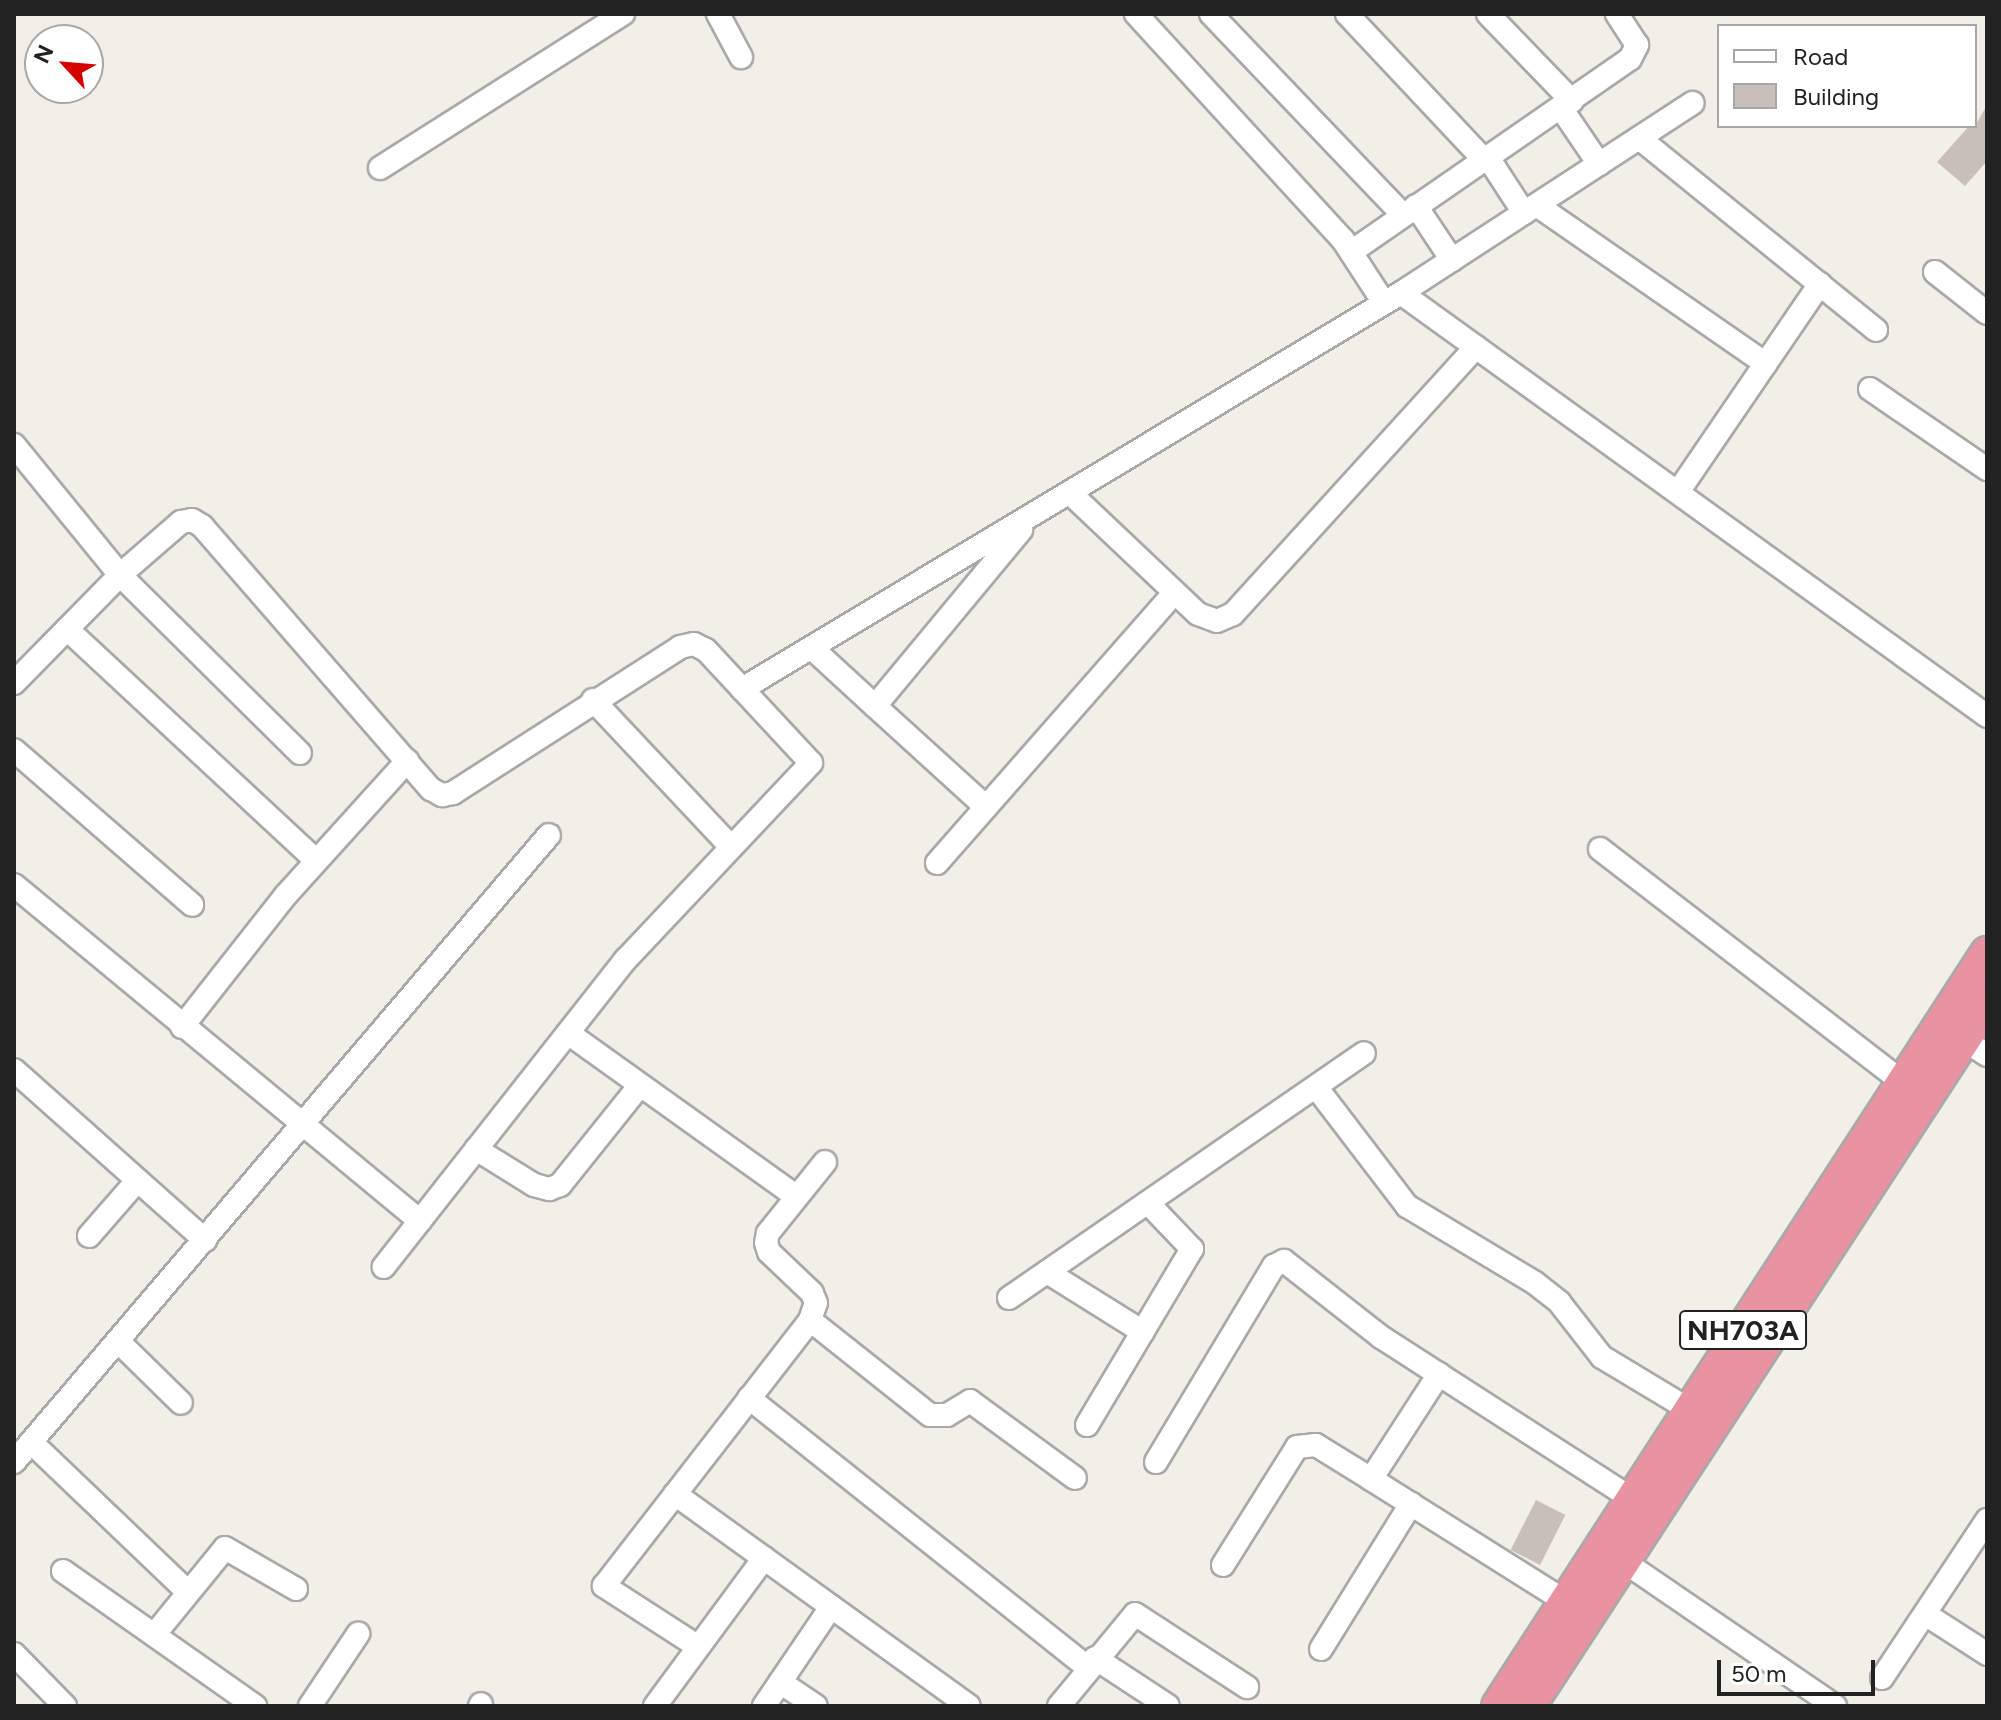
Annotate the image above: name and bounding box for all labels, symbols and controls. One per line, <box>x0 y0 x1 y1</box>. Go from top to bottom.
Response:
north arrow <box>24 24 104 104</box>
legend <box>1717 24 1977 128</box>
text: N <box>28 41 60 68</box>
text: Road <box>1793 42 1848 71</box>
text: Building <box>1793 82 1879 111</box>
road number: NH703A <box>1679 1306 1807 1354</box>
scale bar <box>1721 1644 1879 1694</box>
text: 50 m <box>1731 1659 1787 1688</box>

